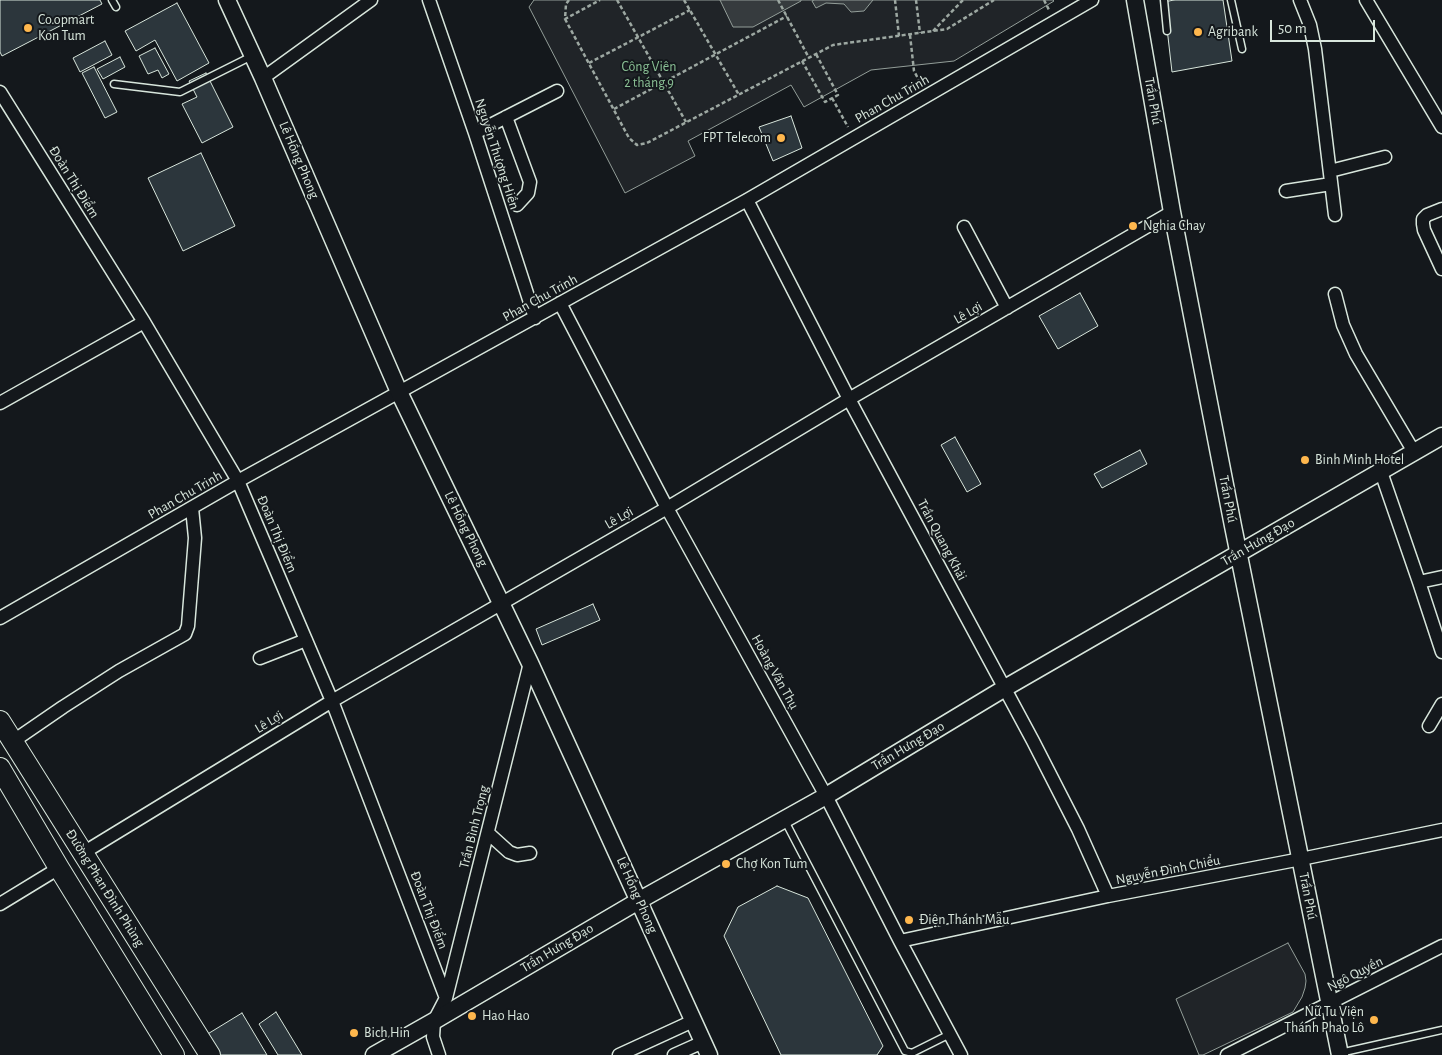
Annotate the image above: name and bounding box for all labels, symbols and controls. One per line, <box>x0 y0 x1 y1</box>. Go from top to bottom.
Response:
scale bar <box>1272 10 1377 42</box>
place label: Co.opmart Kon Tum <box>38 12 94 44</box>
text: 50 m <box>1278 21 1307 36</box>
marker: Co.opmart Kon Tum <box>22 22 34 34</box>
place label: Agribank <box>1208 24 1258 40</box>
marker: Agribank <box>1192 26 1204 38</box>
park label: Công Viên 2 tháng 9 <box>621 59 677 92</box>
street label: Phan Chu Trinh <box>852 71 932 127</box>
street label: Trần Phú <box>1141 76 1165 126</box>
street label: Nguyễn Thượng Hiền <box>471 96 523 212</box>
street label: Lê Hồng Phong <box>275 119 323 201</box>
place label: FPT Telecom <box>703 130 771 146</box>
marker: FPT Telecom <box>775 132 787 144</box>
street label: Đoàn Thị Điểm <box>45 143 103 221</box>
place label: Nghia Chay <box>1143 218 1205 234</box>
marker: Nghia Chay <box>1127 220 1139 232</box>
street label: Phan Chu Trinh <box>500 271 580 325</box>
street label: Lê Lợi <box>951 298 985 328</box>
place label: Binh Minh Hotel <box>1315 452 1404 468</box>
marker: Binh Minh Hotel <box>1299 454 1311 466</box>
street label: Phan Chu Trinh <box>145 467 225 523</box>
street label: Trần Phú <box>1215 474 1241 524</box>
street label: Lê Hồng Phong <box>440 488 492 570</box>
street label: Đoàn Thị Điểm <box>253 493 301 575</box>
street label: Trần Quang Khải <box>914 496 970 584</box>
street label: Lê Lợi <box>602 503 636 533</box>
street label: Trần Hưng Đạo <box>1218 514 1298 570</box>
street label: Hoàng Văn Thụ <box>748 632 802 712</box>
street label: Lê Lợi <box>252 707 286 737</box>
street label: Trần Hưng Đạo <box>869 718 947 774</box>
street label: Trần Bình Trọng <box>456 784 492 870</box>
street label: Đường Phan Đình Phùng <box>62 826 148 950</box>
street label: Nguyễn Đình Chiểu <box>1114 852 1222 888</box>
street label: Lê Hồng Phong <box>613 854 661 936</box>
place label: Chợ Kon Tum <box>736 856 807 872</box>
marker: Chợ Kon Tum <box>720 858 732 870</box>
street label: Đoàn Thị Điểm <box>406 869 452 951</box>
street label: Trần Phú <box>1295 871 1321 921</box>
place label: Điện Thánh Mẫu <box>919 912 1009 928</box>
marker: Điện Thánh Mẫu <box>903 914 915 926</box>
street label: Trần Hưng Đạo <box>518 920 596 976</box>
street label: Ngô Quyền <box>1324 953 1386 995</box>
place label: Nữ Tu Viện Thánh Phao Lô <box>1284 1004 1364 1036</box>
place label: Hao Hao <box>482 1008 530 1024</box>
marker: Hao Hao <box>466 1010 478 1022</box>
marker: Nữ Tu Viện Thánh Phao Lô <box>1368 1014 1380 1026</box>
place label: Bich Hin <box>364 1025 410 1041</box>
marker: Bich Hin <box>348 1027 360 1039</box>

